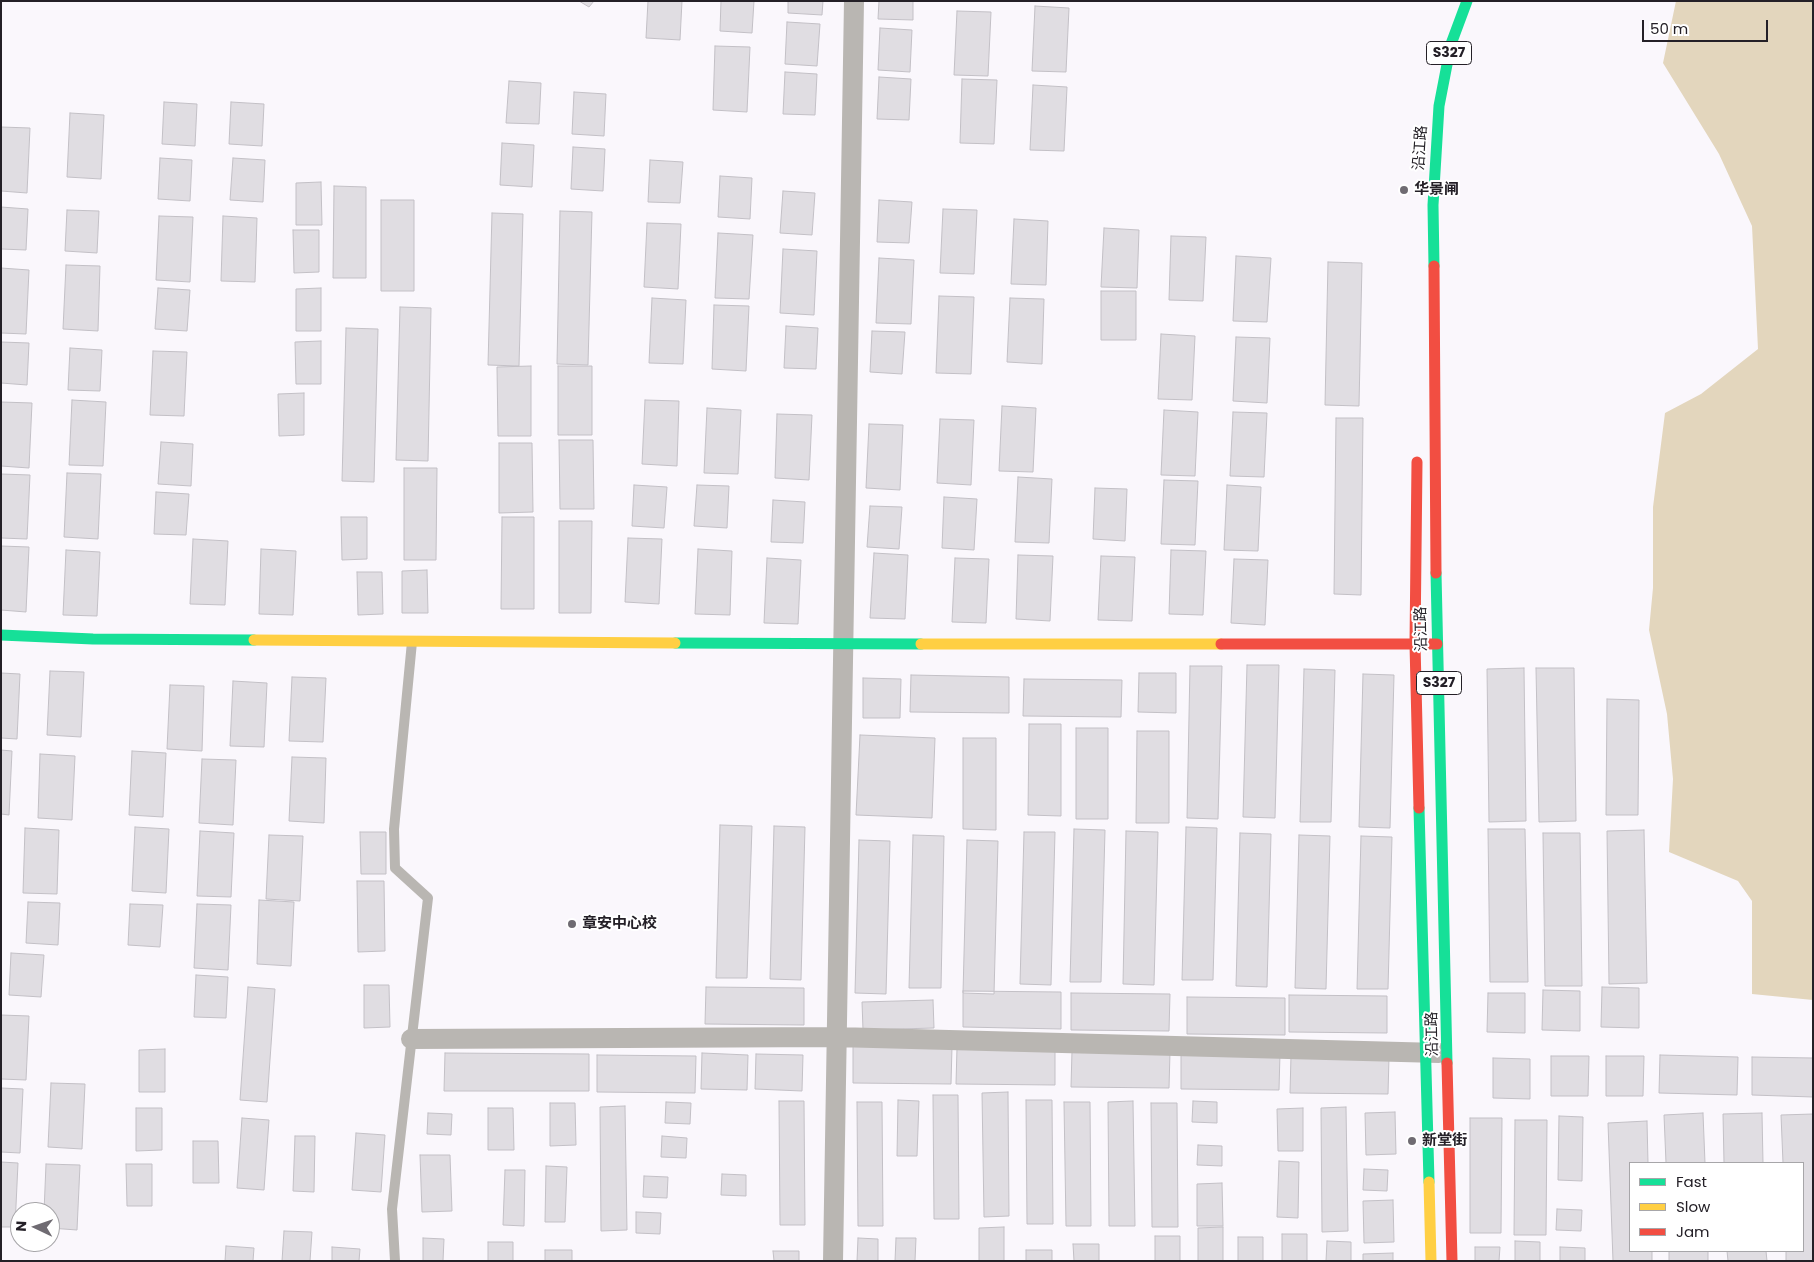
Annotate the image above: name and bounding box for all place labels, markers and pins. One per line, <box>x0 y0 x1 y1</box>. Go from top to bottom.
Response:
place label: 华景闸 <box>1414 181 1459 199</box>
marker: 华景闸 <box>1398 184 1410 196</box>
place label: 章安中心校 <box>582 915 657 933</box>
marker: 章安中心校 <box>566 918 578 930</box>
place label: 新堂街 <box>1422 1132 1467 1150</box>
marker: 新堂街 <box>1406 1135 1418 1147</box>

